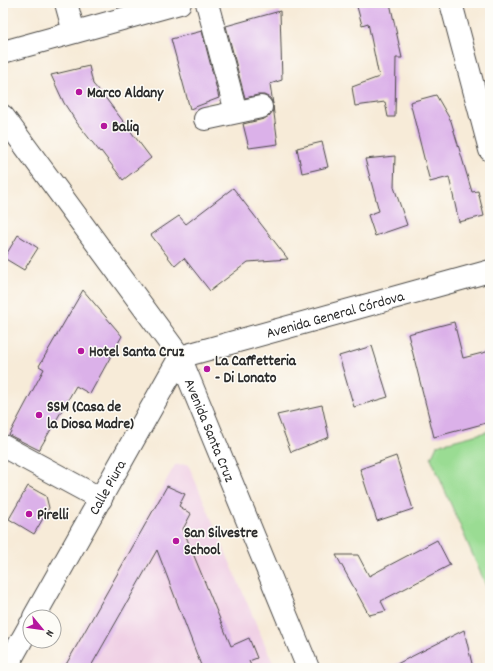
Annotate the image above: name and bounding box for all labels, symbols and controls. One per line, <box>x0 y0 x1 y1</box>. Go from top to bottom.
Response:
place label: Marco Aldany <box>87 83 164 105</box>
marker: Marco Aldany <box>74 87 84 97</box>
place label: Baliq <box>112 117 139 139</box>
marker: Baliq <box>99 121 109 131</box>
street label: Avenida General Córdova <box>264 286 408 346</box>
place label: Hotel Santa Cruz <box>89 342 185 364</box>
marker: Hotel Santa Cruz <box>76 346 86 356</box>
place label: La Caffetteria - Di Lonato <box>215 351 297 390</box>
marker: La Caffetteria - Di Lonato <box>202 364 212 374</box>
street label: Avenida Santa Cruz <box>177 376 239 486</box>
place label: SSM (Casa de la Diosa Madre) <box>47 397 134 436</box>
marker: SSM (Casa de la Diosa Madre) <box>34 410 44 420</box>
street label: Calle Piura <box>84 456 134 520</box>
place label: Pirelli <box>37 505 69 527</box>
marker: Pirelli <box>24 509 34 519</box>
place label: San Silvestre School <box>184 523 258 562</box>
marker: San Silvestre School <box>171 536 181 546</box>
north arrow <box>22 609 62 649</box>
text: N <box>40 627 57 640</box>

